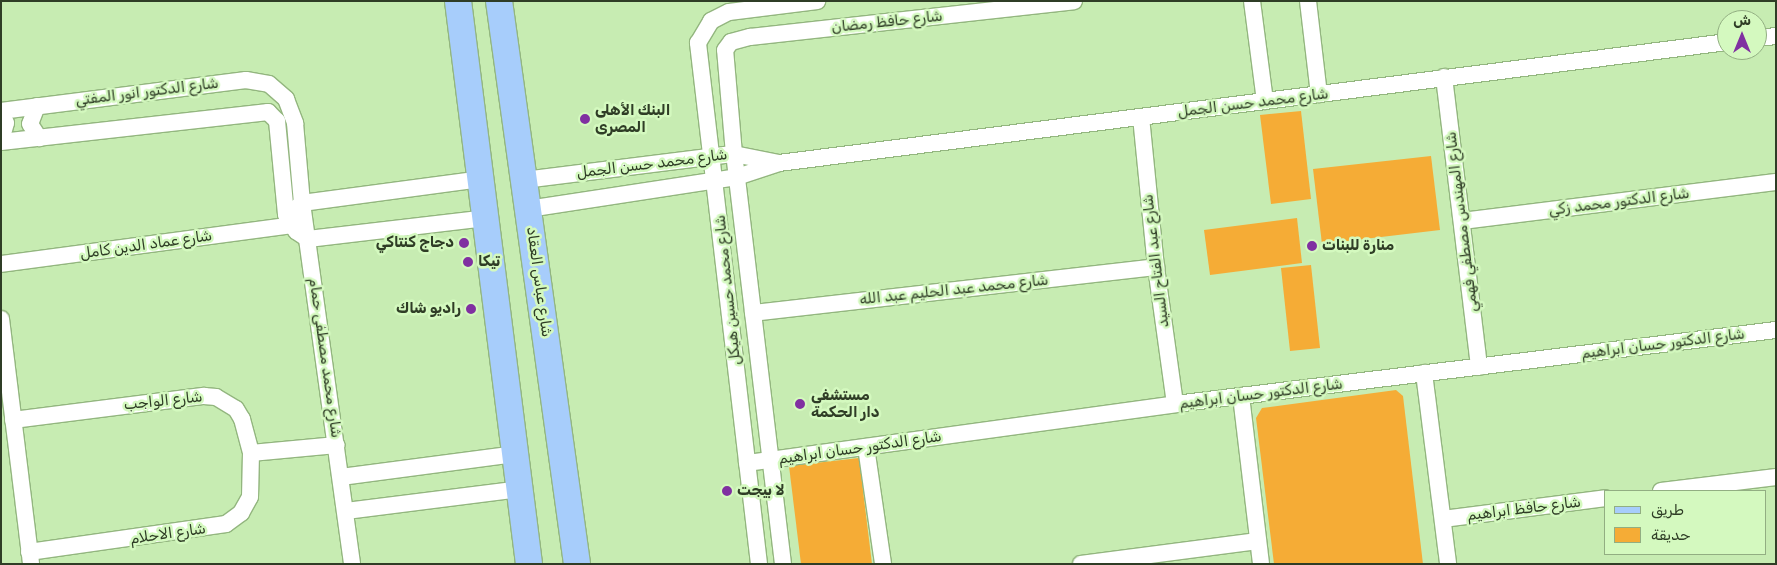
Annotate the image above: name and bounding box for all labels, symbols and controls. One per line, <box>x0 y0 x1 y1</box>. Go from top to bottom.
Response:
street label: شارع حافظ رمضان <box>831 7 943 37</box>
north arrow <box>1717 10 1767 60</box>
text: ش <box>1733 12 1751 29</box>
street label: شارع الدكتور انور المفتي <box>74 74 220 110</box>
street label: شارع محمد حسن الجمل <box>1177 85 1329 121</box>
place label: البنك الأهلى المصرى <box>595 101 670 136</box>
marker: البنك الأهلى المصرى <box>579 113 591 125</box>
street label: شارع المهندس مصطفي فهمي <box>1442 131 1482 313</box>
street label: شارع محمد حسن الجمل <box>576 146 728 182</box>
street label: شارع الدكتور محمد زكي <box>1548 184 1690 220</box>
street label: شارع عبد الفتاح السيد <box>1139 193 1173 329</box>
street label: شارع محمد حسين هيكل <box>711 214 745 366</box>
street label: شارع عباس العقاد <box>522 226 556 338</box>
street label: شارع عماد الدين كامل <box>79 227 213 263</box>
place label: دجاج كنتاكي <box>376 234 454 252</box>
marker: دجاج كنتاكي <box>458 237 470 249</box>
place label: منارة للبنات <box>1322 237 1394 255</box>
marker: منارة للبنات <box>1306 240 1318 252</box>
place label: تيكا <box>478 253 500 271</box>
marker: تيكا <box>462 256 474 268</box>
street label: شارع محمد عبد الحليم عبد الله <box>859 271 1049 309</box>
street label: شارع محمد مصطفى حمام <box>305 277 345 439</box>
place label: راديو شاك <box>396 300 461 318</box>
marker: راديو شاك <box>465 303 477 315</box>
street label: شارع الدكتور حسان ابراهيم <box>1580 325 1746 363</box>
street label: شارع الدكتور حسان ابراهيم <box>1178 375 1344 413</box>
place label: مستشفي دار الحكمة <box>811 386 880 421</box>
street label: شارع الواجب <box>123 388 203 414</box>
marker: مستشفي دار الحكمة <box>793 397 807 411</box>
street label: شارع الدكتور حسان ابراهيم <box>777 428 943 468</box>
place label: لا بيجت <box>737 482 785 500</box>
marker: لا بيجت <box>721 485 733 497</box>
legend <box>1604 490 1767 555</box>
street label: شارع حافظ ابراهيم <box>1466 493 1582 525</box>
text: طريق <box>1651 501 1684 519</box>
street label: شارع الاحلام <box>129 520 207 548</box>
text: حديقة <box>1651 526 1691 544</box>

